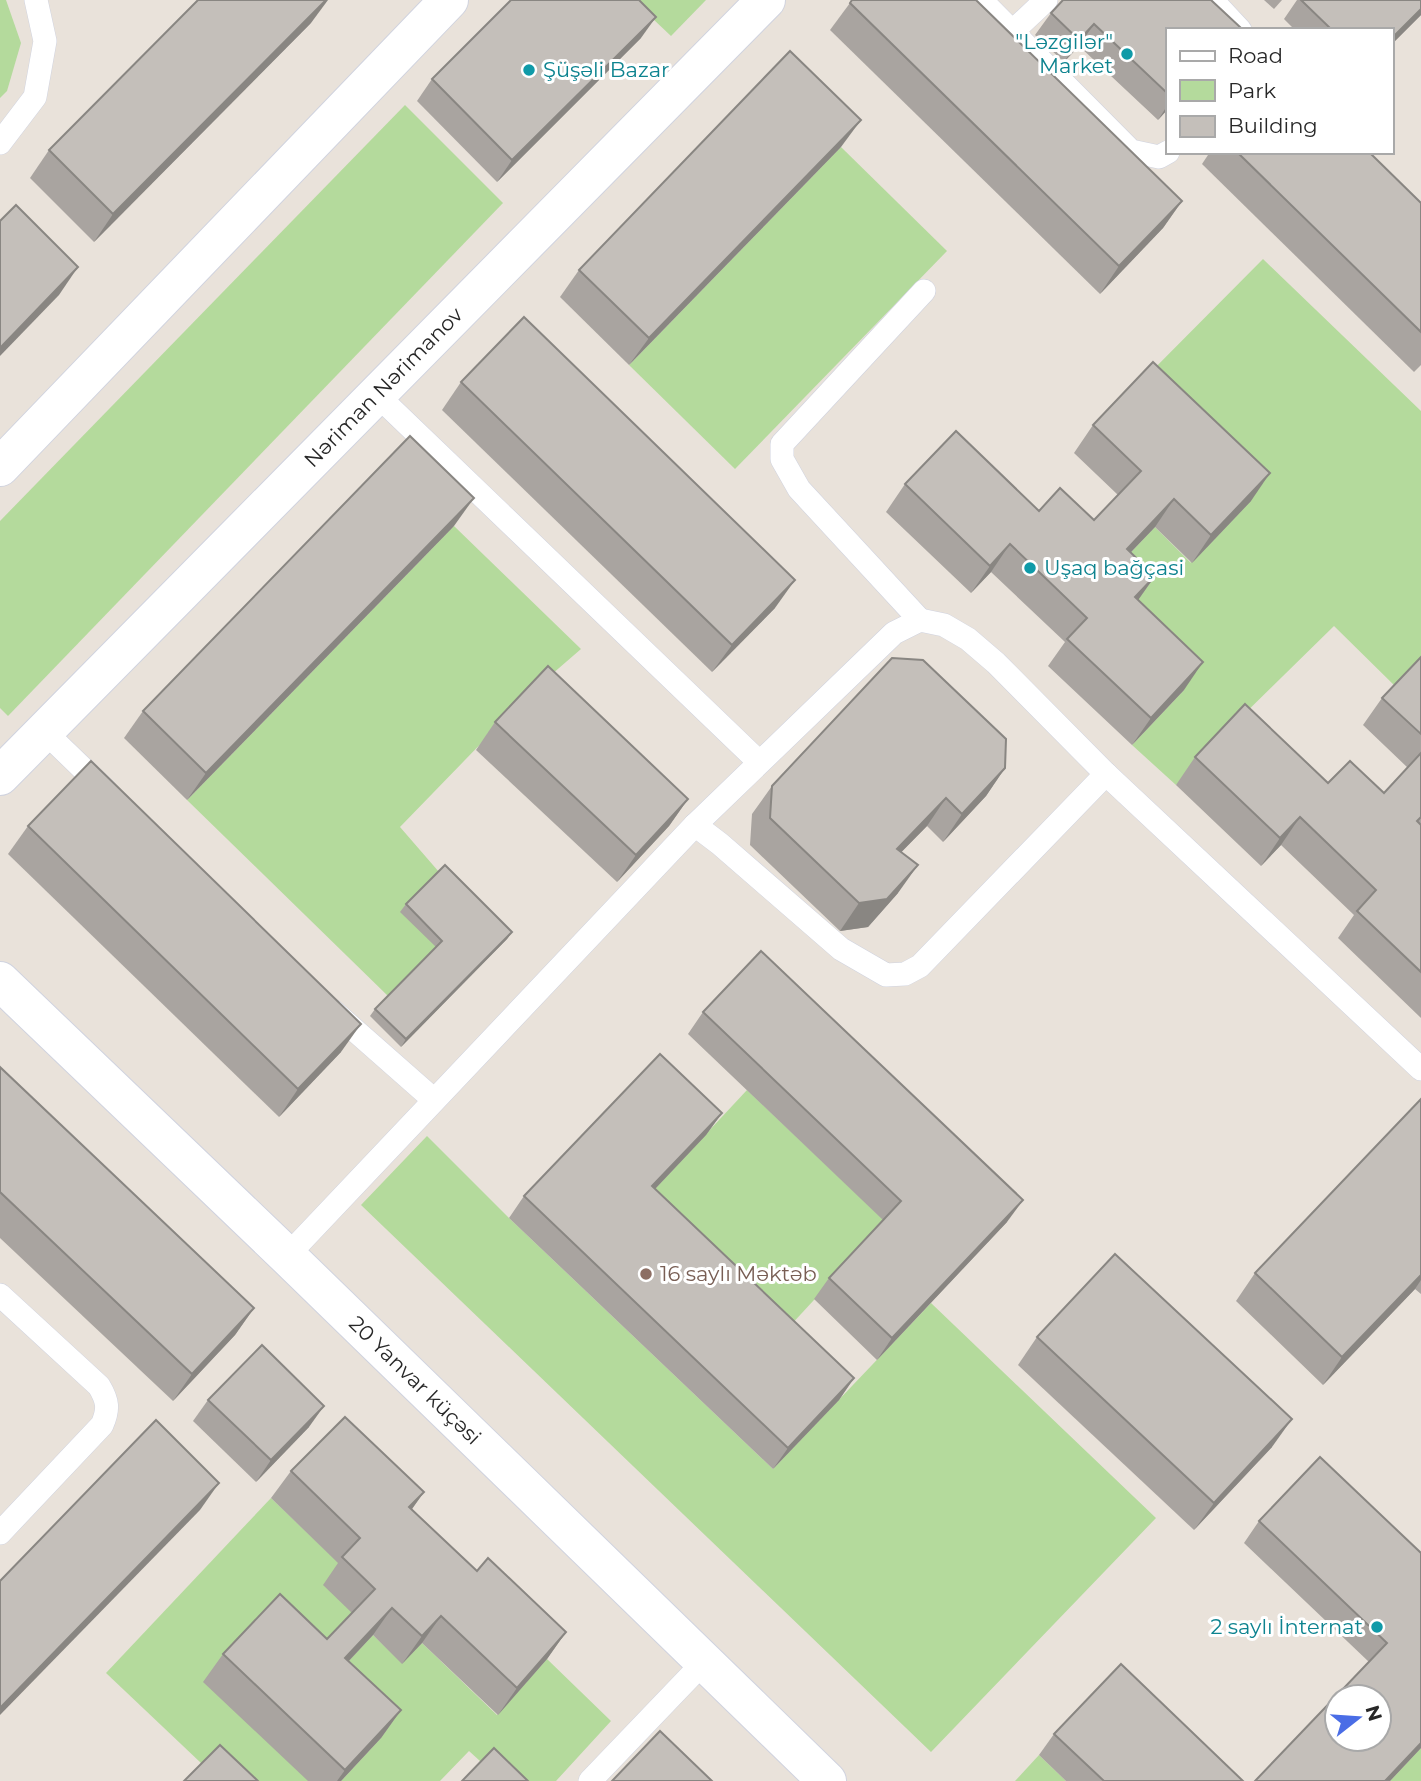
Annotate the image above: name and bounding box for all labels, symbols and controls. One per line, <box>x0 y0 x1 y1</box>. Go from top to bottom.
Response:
legend <box>1166 28 1393 154</box>
place label: "Ləzgilər" Market <box>1015 29 1113 78</box>
text: Road <box>1228 43 1283 68</box>
marker: "Ləzgilər" Market <box>1119 46 1135 62</box>
place label: Şüşəli Bazar <box>543 57 670 82</box>
marker: Şüşəli Bazar <box>521 62 537 78</box>
text: Park <box>1228 78 1276 103</box>
text: Building <box>1228 113 1318 138</box>
street label: Nəriman Nərimanov <box>299 301 468 472</box>
place label: Uşaq bağçasi <box>1044 555 1184 580</box>
marker: Uşaq bağçasi <box>1022 560 1038 576</box>
place label: 16 saylı Məktəb <box>660 1261 817 1286</box>
marker: 16 saylı Məktəb <box>638 1266 654 1282</box>
street label: 20 Yanvar küçəsi <box>344 1311 486 1450</box>
place label: 2 saylı İnternat <box>1210 1614 1363 1639</box>
marker: 2 saylı İnternat <box>1369 1619 1385 1635</box>
north arrow <box>1323 1683 1393 1753</box>
text: N <box>1361 1702 1387 1724</box>

